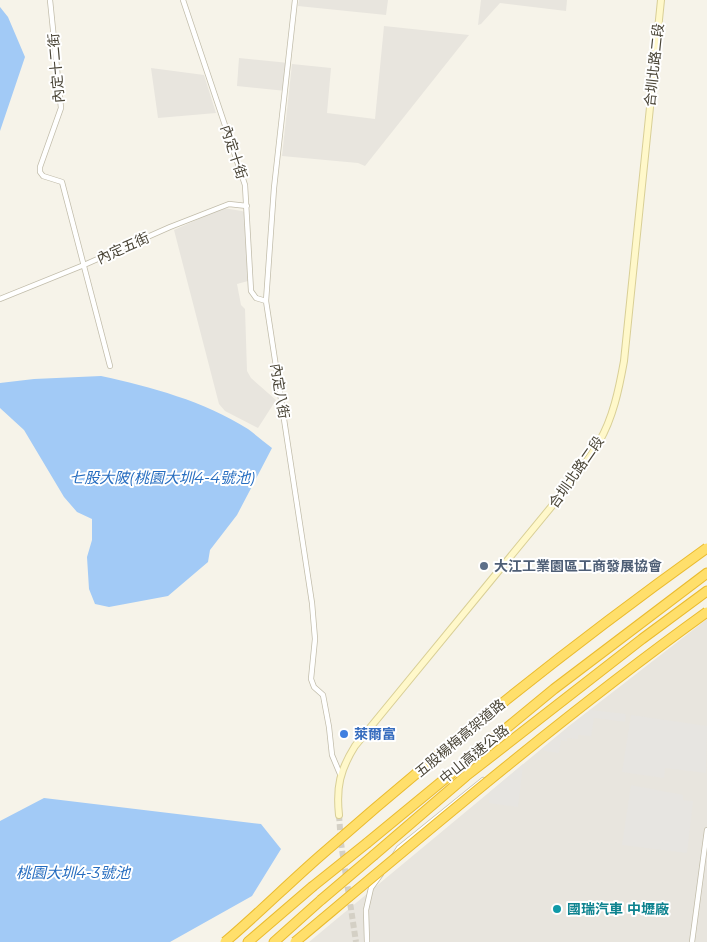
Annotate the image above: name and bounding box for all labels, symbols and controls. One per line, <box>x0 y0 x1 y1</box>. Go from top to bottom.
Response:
street label: 合圳北路二段 <box>641 22 667 108</box>
street label: 內定十二街 <box>44 32 68 104</box>
street label: 內定十街 <box>217 123 251 181</box>
street label: 內定五街 <box>94 228 152 268</box>
street label: 內定八街 <box>267 362 293 420</box>
street label: 合圳北路二段 <box>545 432 607 512</box>
water label: 七股大陂(桃園大圳4-4號池) <box>69 468 255 487</box>
place label: 大江工業園區工商發展協會 <box>494 557 662 575</box>
marker: 大江工業園區工商發展協會 <box>478 560 490 572</box>
street label: 五股楊梅高架道路 <box>411 695 509 781</box>
street label: 中山高速公路 <box>436 721 512 787</box>
place label: 萊爾富 <box>354 725 396 743</box>
marker: 萊爾富 <box>338 728 350 740</box>
water label: 桃園大圳4-3號池 <box>16 863 132 882</box>
place label: 國瑞汽車 中壢廠 <box>567 900 669 918</box>
marker: 國瑞汽車 中壢廠 <box>551 903 563 915</box>

